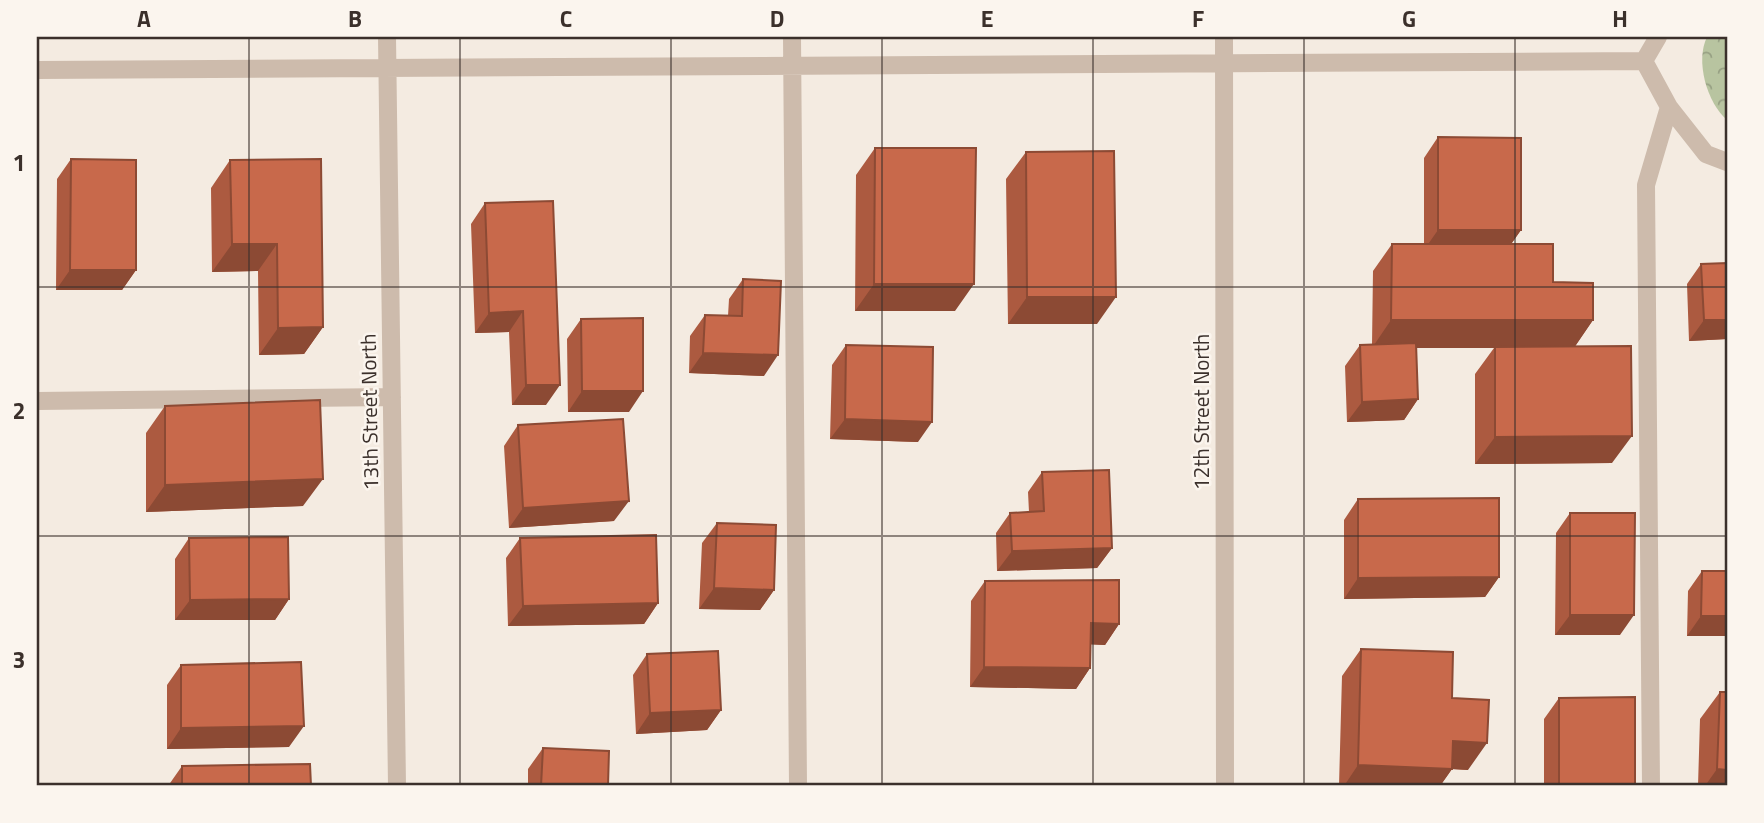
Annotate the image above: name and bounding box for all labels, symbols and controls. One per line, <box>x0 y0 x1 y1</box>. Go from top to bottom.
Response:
text: A <box>137 1 151 36</box>
text: B <box>348 1 362 36</box>
text: C <box>560 1 572 36</box>
text: D <box>770 1 784 36</box>
text: E <box>981 1 993 36</box>
text: F <box>1192 1 1204 36</box>
text: G <box>1402 1 1416 36</box>
text: H <box>1612 1 1628 36</box>
text: 1 <box>13 145 25 180</box>
street label: 13th Street North <box>352 333 386 491</box>
street label: 12th Street North <box>1185 334 1217 490</box>
text: 2 <box>13 393 25 428</box>
text: 3 <box>13 642 25 677</box>

